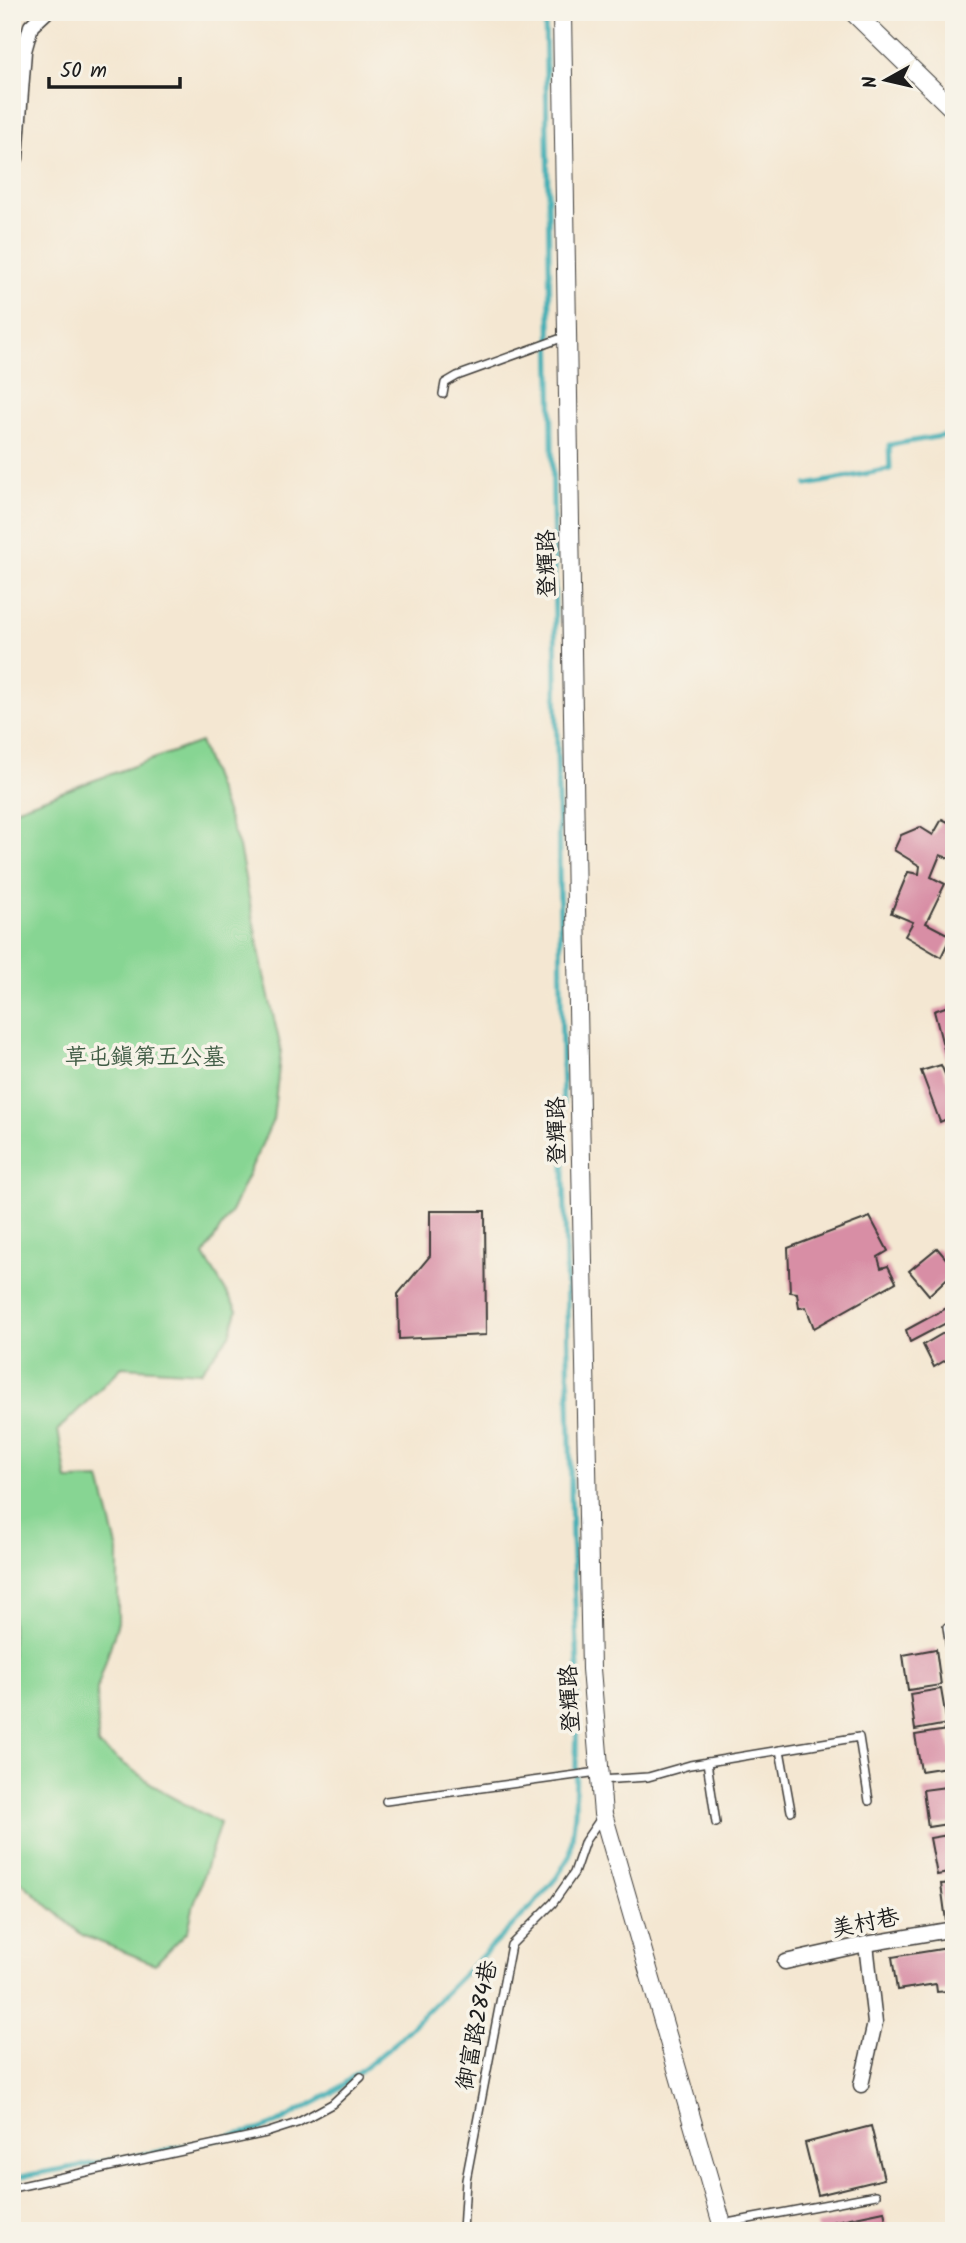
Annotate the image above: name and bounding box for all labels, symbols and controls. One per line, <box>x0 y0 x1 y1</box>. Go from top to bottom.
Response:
scale bar <box>49 46 180 90</box>
north arrow <box>850 46 920 116</box>
text: 50 m <box>60 55 107 88</box>
text: N <box>855 74 887 90</box>
street label: 登輝路 <box>529 529 567 599</box>
park label: 草屯鎮第五公墓 <box>65 1040 226 1076</box>
street label: 登輝路 <box>539 1096 577 1166</box>
street label: 登輝路 <box>551 1664 591 1734</box>
street label: 美村巷 <box>828 1900 904 1948</box>
street label: 御富路284巷 <box>448 1956 508 2094</box>

